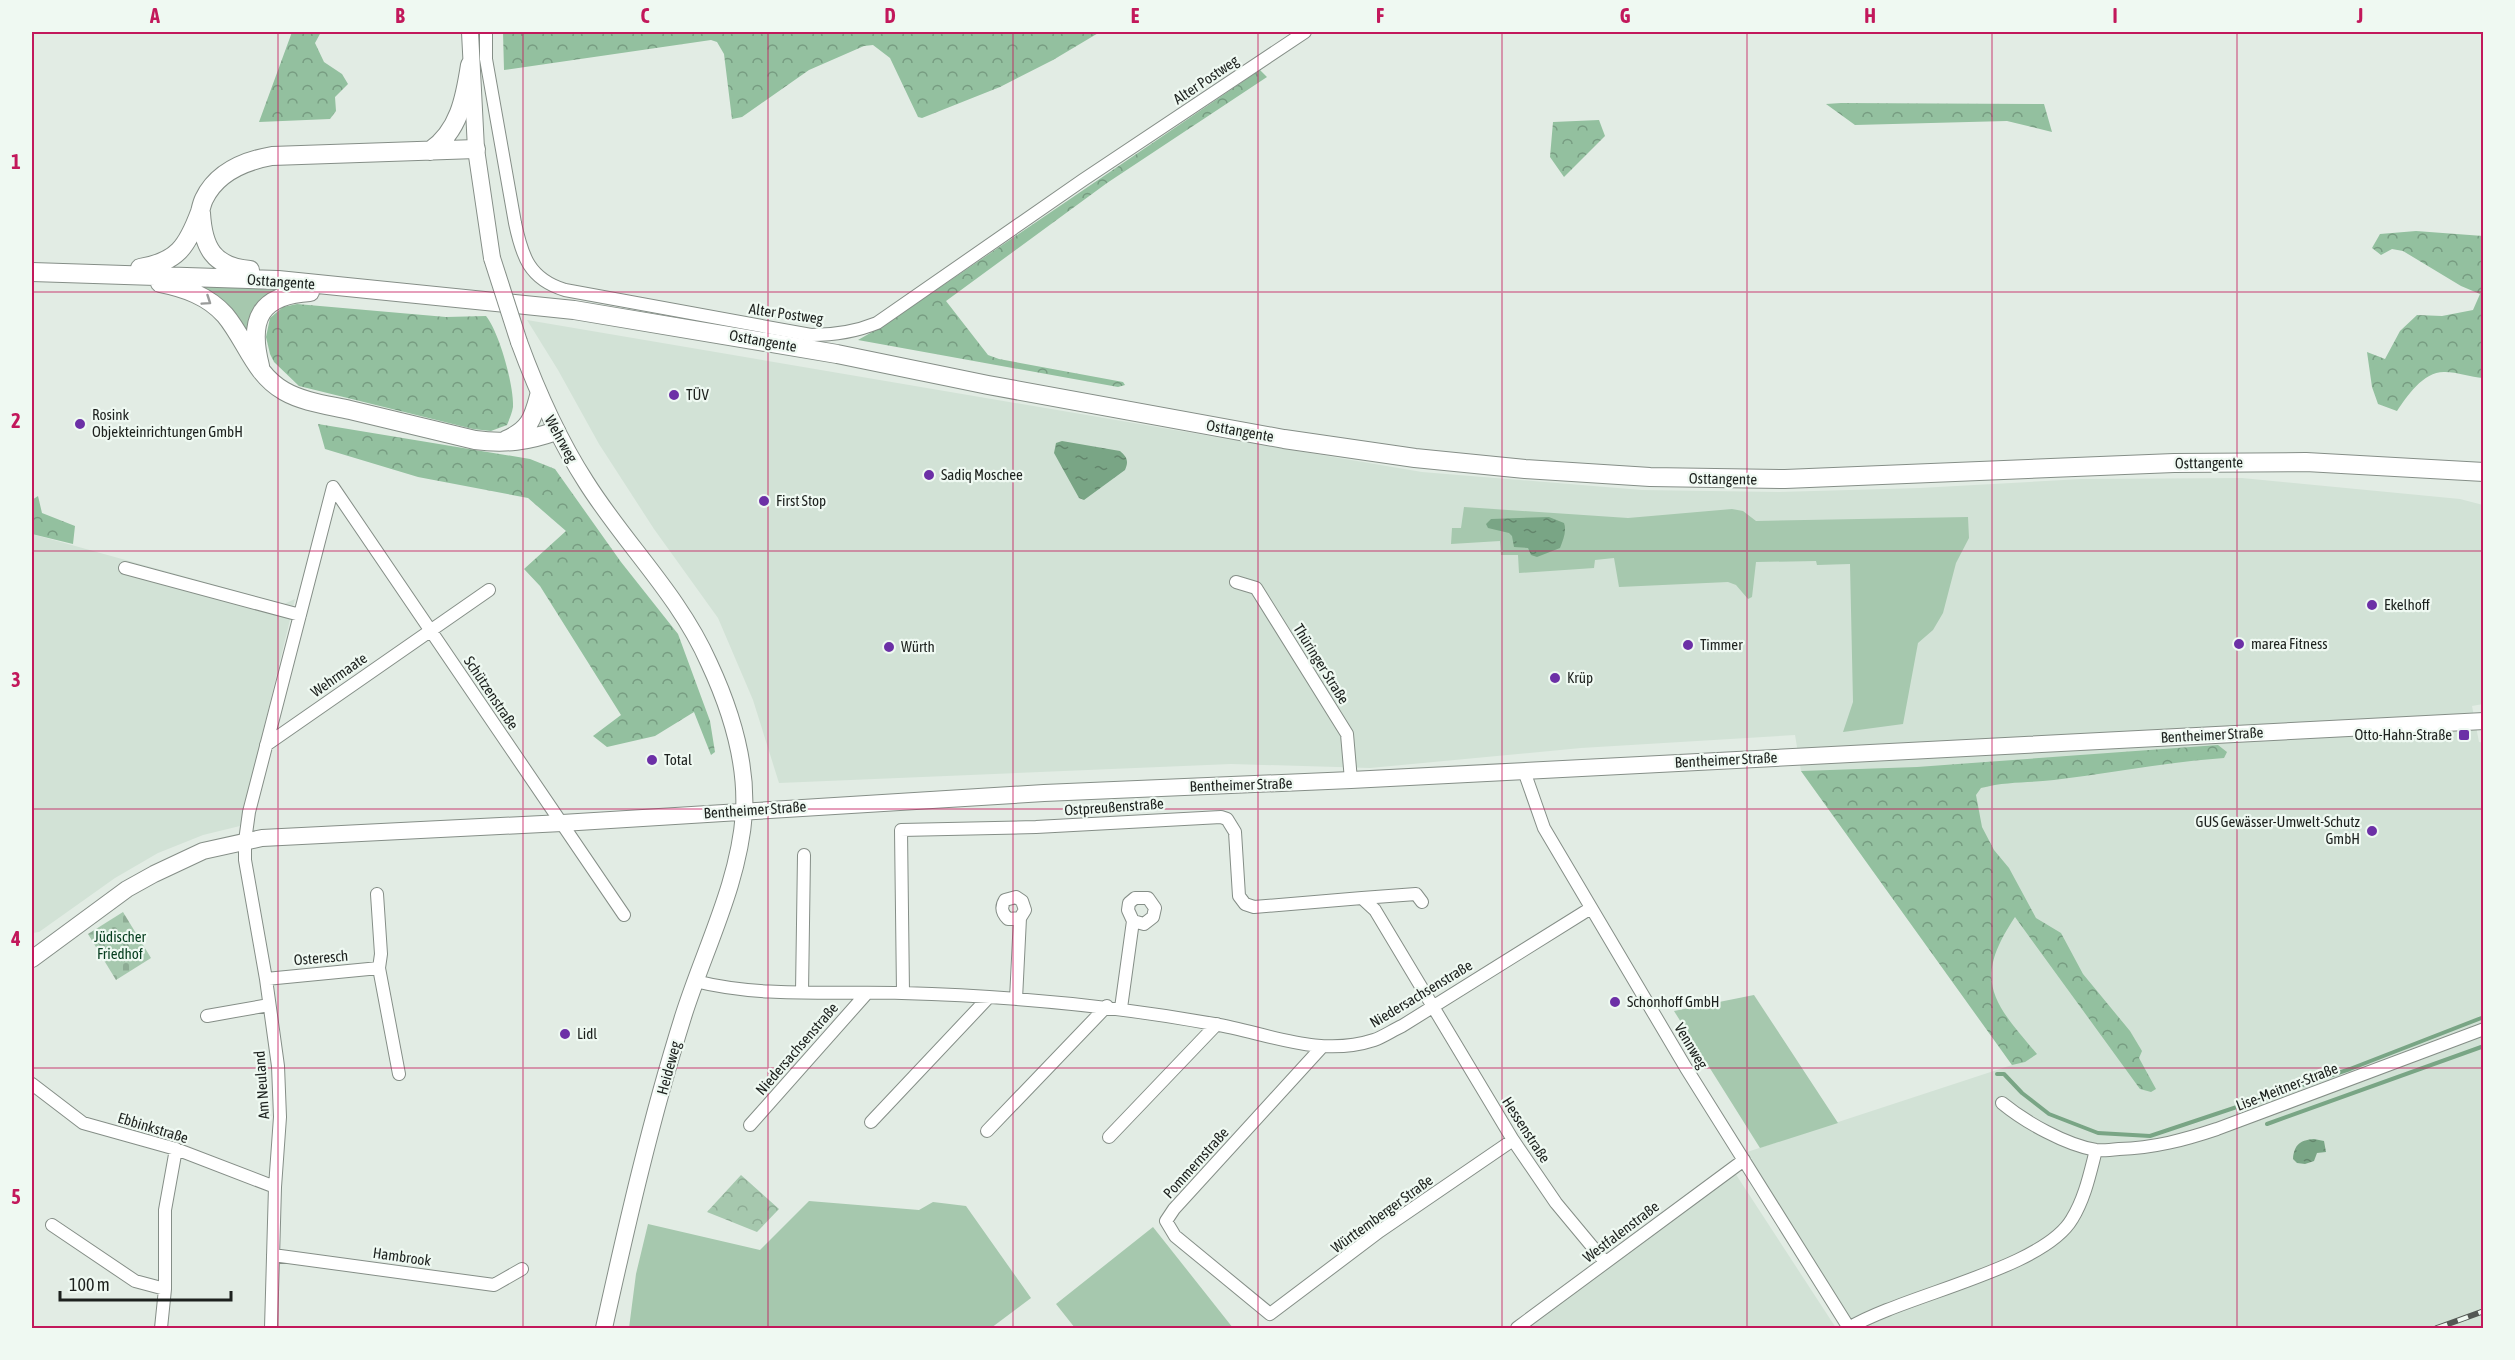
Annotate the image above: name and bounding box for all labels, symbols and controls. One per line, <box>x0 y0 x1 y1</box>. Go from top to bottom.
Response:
text: A <box>149 4 160 27</box>
text: B <box>395 4 405 27</box>
text: C <box>641 4 650 27</box>
text: D <box>884 4 896 27</box>
text: E <box>1131 4 1140 27</box>
text: F <box>1376 4 1384 27</box>
text: G <box>1620 4 1631 27</box>
text: H <box>1864 4 1876 27</box>
text: I <box>2112 4 2118 27</box>
text: J <box>2356 4 2363 27</box>
street label: Alter Postweg <box>1170 51 1242 108</box>
text: 1 <box>11 150 21 173</box>
street label: Osttangente <box>246 271 316 292</box>
one-way arrow <box>200 294 211 305</box>
street label: Alter Postweg <box>748 300 825 327</box>
street label: Osttangente <box>728 326 798 355</box>
place label: TÜV <box>686 386 709 403</box>
marker: TÜV <box>667 388 681 402</box>
place label: Rosink Objekteinrichtungen GmbH <box>92 406 243 440</box>
text: 2 <box>11 409 21 432</box>
street label: Wehrweg <box>542 412 581 466</box>
street label: Osttangente <box>1205 416 1275 445</box>
marker: Rosink Objekteinrichtungen GmbH <box>73 417 87 431</box>
street label: Osttangente <box>2175 453 2243 472</box>
place label: Sadiq Moschee <box>941 466 1023 483</box>
marker: Sadiq Moschee <box>922 468 936 482</box>
street label: Osttangente <box>1689 469 1757 488</box>
place label: First Stop <box>776 492 826 509</box>
marker: First Stop <box>757 494 771 508</box>
place label: Ekelhoff <box>2384 596 2430 613</box>
marker: Ekelhoff <box>2365 598 2379 612</box>
street label: Thüringer Straße <box>1290 621 1353 707</box>
place label: marea Fitness <box>2251 635 2328 652</box>
place label: Timmer <box>1700 636 1743 653</box>
marker: marea Fitness <box>2232 637 2246 651</box>
place label: Würth <box>901 638 935 655</box>
marker: Timmer <box>1681 638 1695 652</box>
marker: Würth <box>882 640 896 654</box>
street label: Wehrmaate <box>307 649 370 700</box>
street label: Schützenstraße <box>461 653 522 733</box>
text: 3 <box>11 668 21 691</box>
place label: Krüp <box>1567 669 1593 686</box>
marker: Krüp <box>1548 671 1562 685</box>
street label: Bentheimer Straße <box>2160 723 2264 746</box>
place label: Otto-Hahn-Straße <box>2354 726 2452 743</box>
marker: Otto-Hahn-Straße <box>2457 728 2471 742</box>
street label: Bentheimer Straße <box>1674 748 1778 771</box>
place label: Total <box>664 751 692 768</box>
marker: Total <box>645 753 659 767</box>
street label: Bentheimer Straße <box>1189 774 1293 795</box>
street label: Ostpreußenstraße <box>1064 795 1164 818</box>
street label: Bentheimer Straße <box>703 797 807 822</box>
place label: GUS Gewässer-Umwelt-Schutz GmbH <box>2195 813 2361 847</box>
marker: GUS Gewässer-Umwelt-Schutz GmbH <box>2365 824 2379 838</box>
text: 4 <box>10 927 21 950</box>
park label: Jüdischer Friedhof <box>94 928 147 962</box>
street label: Osteresch <box>293 947 349 968</box>
street label: Niedersachsenstraße <box>1366 956 1475 1031</box>
place label: Schonhoff GmbH <box>1627 993 1720 1010</box>
marker: Schonhoff GmbH <box>1608 995 1622 1009</box>
street label: Niedersachsenstraße <box>752 999 841 1098</box>
street label: Vennweg <box>1671 1020 1712 1072</box>
place label: Lidl <box>577 1025 597 1042</box>
marker: Lidl <box>558 1027 572 1041</box>
street label: Heideweg <box>653 1039 684 1097</box>
street label: Am Neuland <box>251 1050 272 1120</box>
street label: Lise-Meitner-Straße <box>2234 1059 2340 1114</box>
street label: Hessenstraße <box>1499 1094 1554 1166</box>
street label: Ebbinkstraße <box>116 1109 190 1146</box>
street label: Pommernstraße <box>1160 1124 1232 1201</box>
street label: Württemberger Straße <box>1328 1171 1436 1256</box>
text: 5 <box>11 1185 21 1208</box>
street label: Westfalenstraße <box>1579 1197 1662 1266</box>
street label: Hambrook <box>372 1244 433 1269</box>
scale bar <box>60 1264 231 1302</box>
text: 100 m <box>69 1274 110 1295</box>

